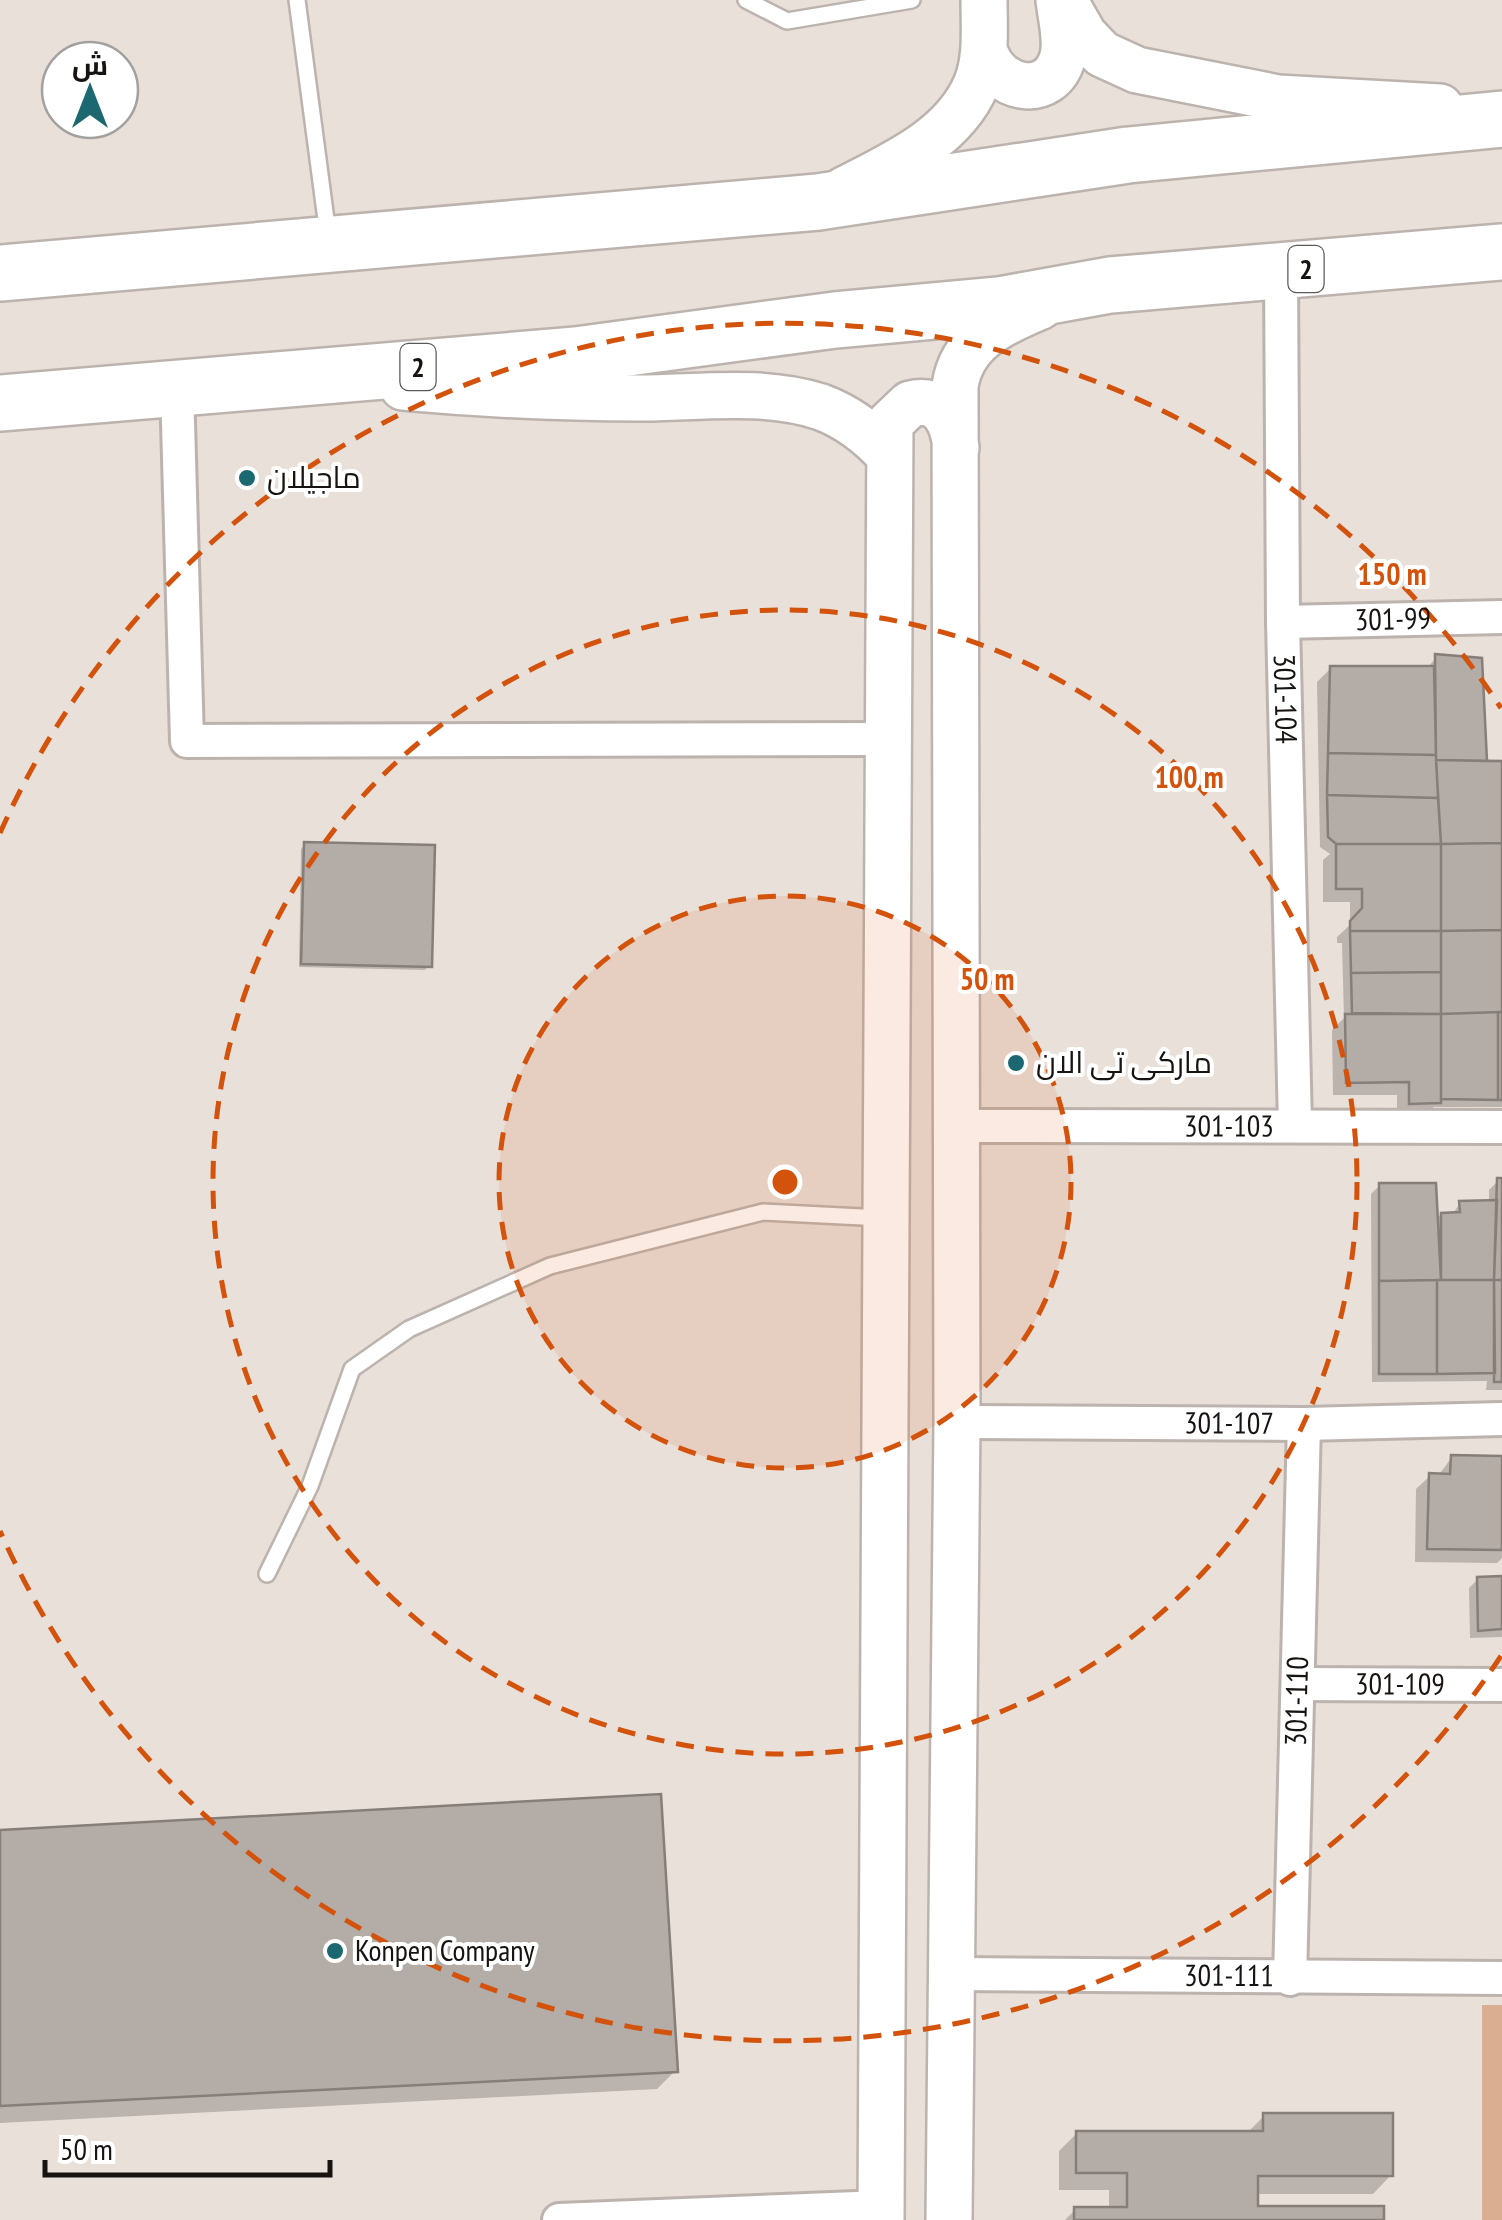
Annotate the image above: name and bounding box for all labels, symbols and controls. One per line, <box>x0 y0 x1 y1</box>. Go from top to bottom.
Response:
north arrow <box>40 40 140 140</box>
text: ش <box>72 46 108 83</box>
road number: 2 <box>1288 246 1324 292</box>
road number: 2 <box>400 344 436 390</box>
place label: ماجیلان <box>267 457 361 496</box>
marker: ماجیلان <box>236 467 258 489</box>
text: 150 m <box>1357 554 1427 593</box>
street label: 301-99 <box>1354 598 1431 638</box>
street label: 301-104 <box>1266 654 1307 744</box>
text: 100 m <box>1154 757 1224 796</box>
text: 50 m <box>960 959 1014 998</box>
place label: مارکی تی الان <box>1036 1042 1212 1081</box>
marker: مارکی تی الان <box>1005 1052 1027 1074</box>
street label: 301-103 <box>1184 1105 1274 1145</box>
centre of rings <box>767 1164 803 1200</box>
street label: 301-107 <box>1184 1402 1274 1442</box>
street label: 301-110 <box>1275 1656 1316 1746</box>
street label: 301-109 <box>1355 1663 1445 1703</box>
place label: Konpen Company <box>355 1930 535 1969</box>
marker: Konpen Company <box>324 1940 346 1962</box>
street label: 301-111 <box>1184 1955 1274 1994</box>
scale bar <box>45 2115 330 2177</box>
text: 50 m <box>60 2129 113 2168</box>

